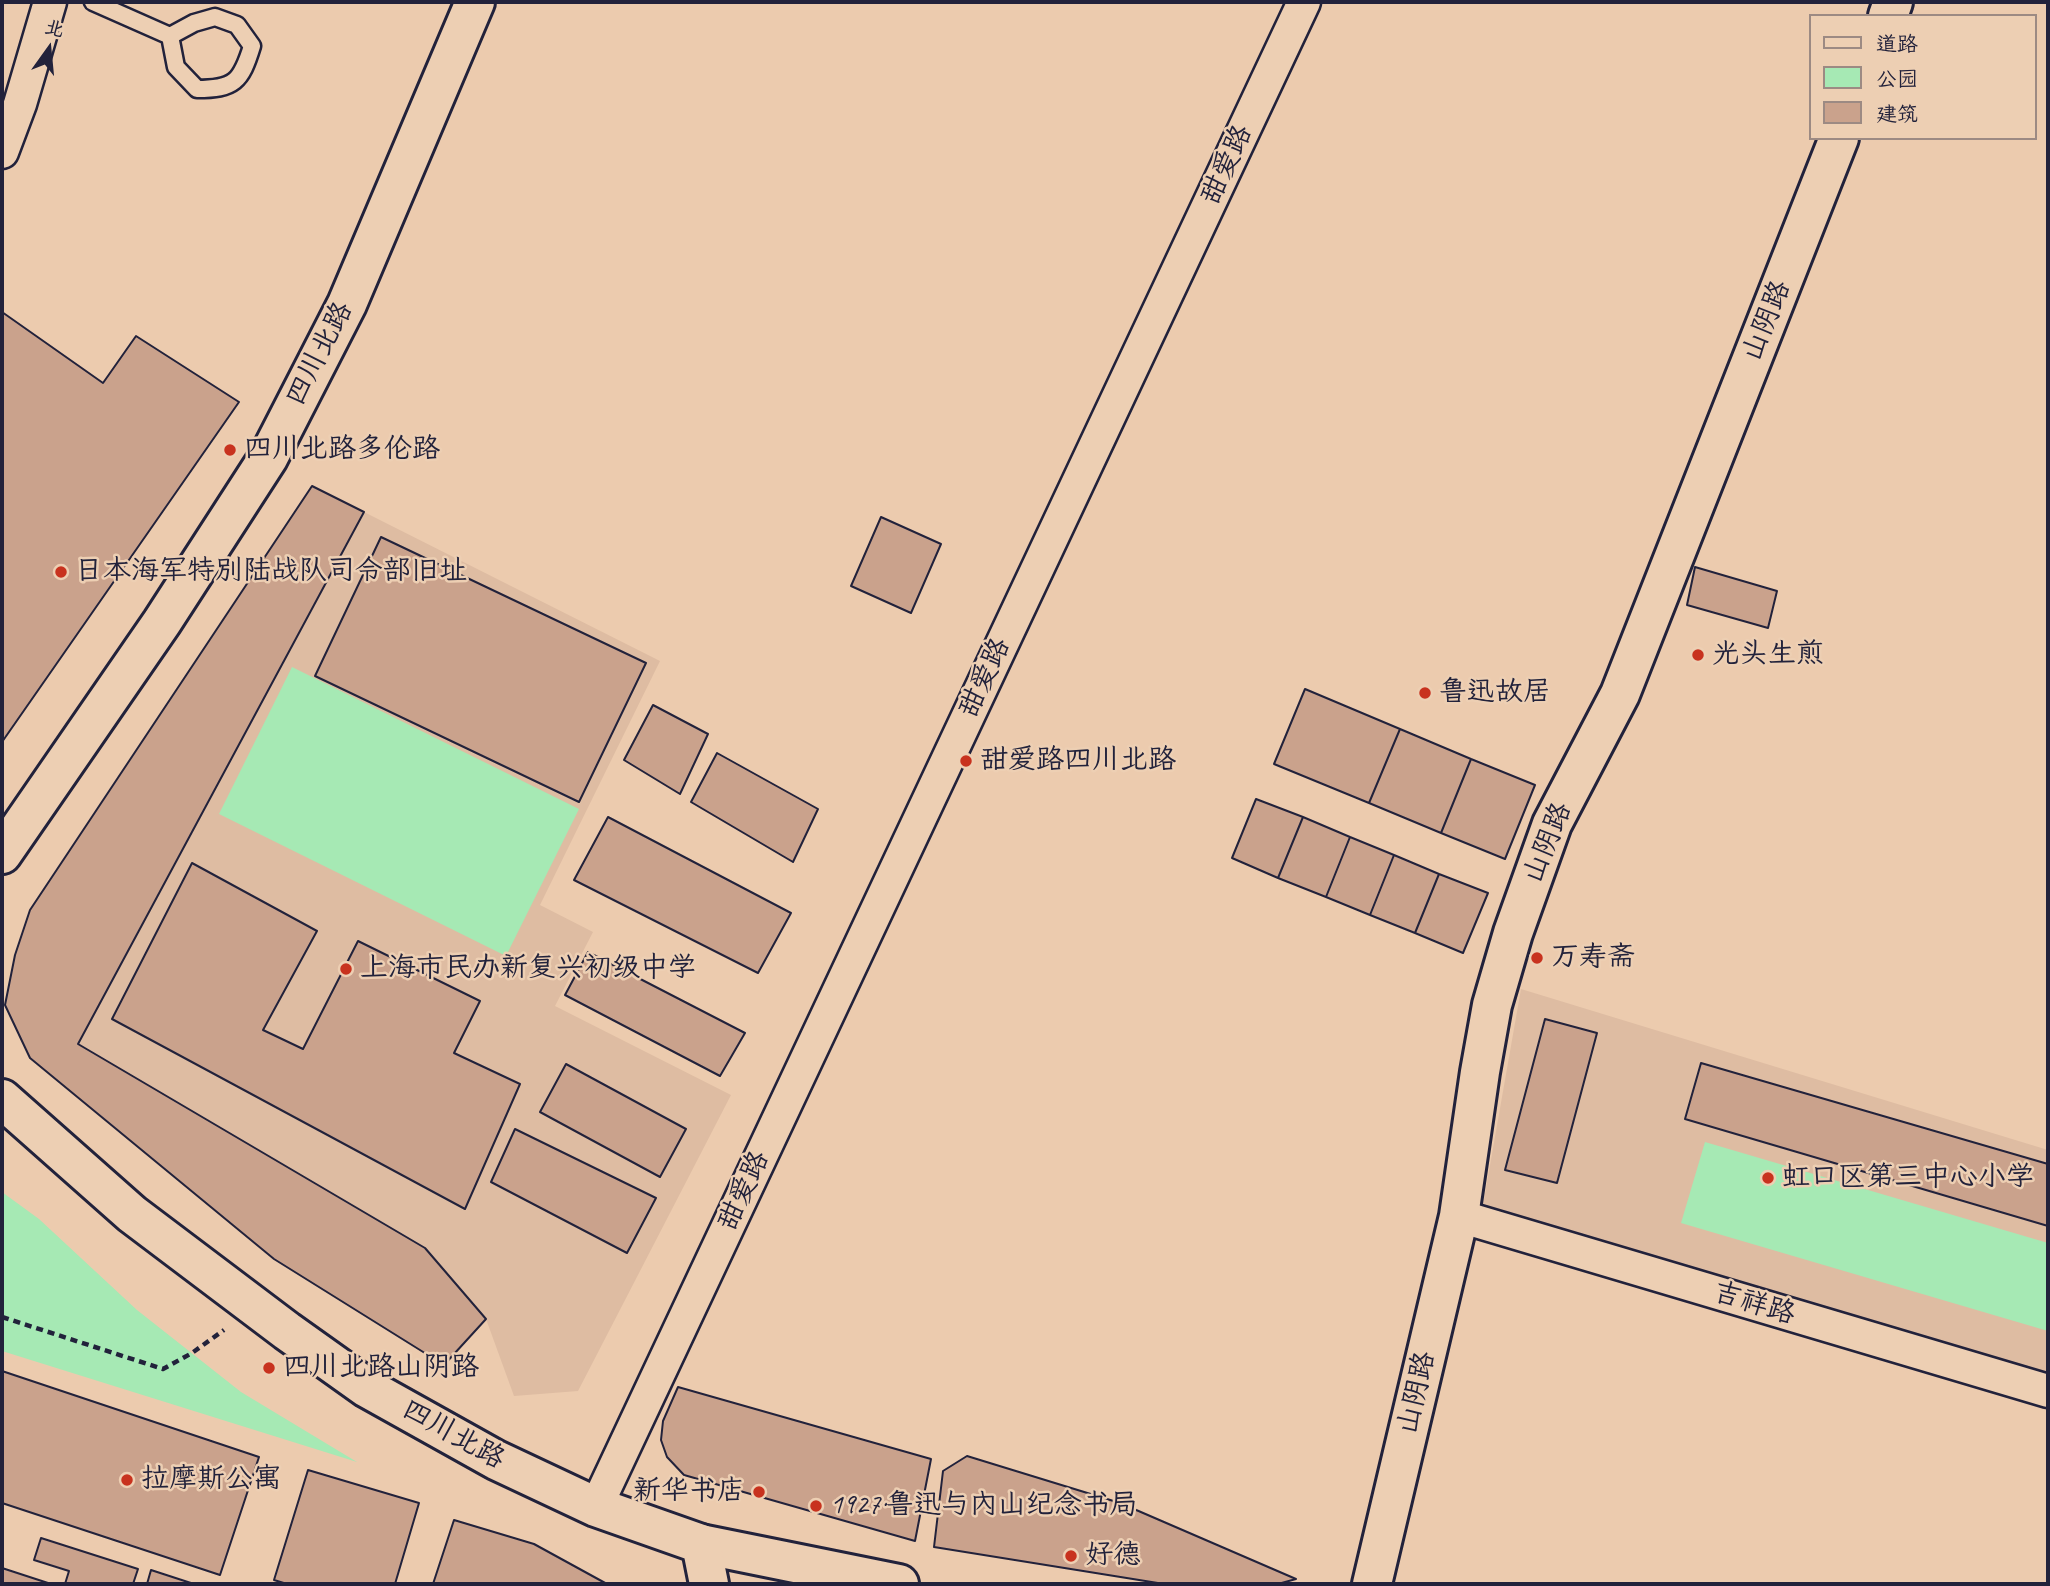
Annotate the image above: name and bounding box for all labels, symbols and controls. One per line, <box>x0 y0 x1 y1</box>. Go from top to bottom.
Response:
north arrow <box>14 14 84 84</box>
legend <box>1808 14 2036 140</box>
text: 北 <box>42 15 67 43</box>
text: 道路 <box>1876 31 1918 57</box>
text: 公园 <box>1876 66 1918 92</box>
text: 建筑 <box>1876 101 1918 127</box>
street label: 甜爱路 <box>1194 120 1260 210</box>
street label: 山阴路 <box>1736 276 1798 366</box>
street label: 四川北路 <box>280 296 360 412</box>
place label: 四川北路多伦路 <box>244 433 440 467</box>
marker: 四川北路多伦路 <box>222 442 238 458</box>
place label: 日本海军特别陆战队司令部旧址 <box>75 555 467 589</box>
marker: 日本海军特别陆战队司令部旧址 <box>53 564 69 580</box>
street label: 甜爱路 <box>952 633 1018 723</box>
place label: 光头生煎 <box>1712 638 1824 672</box>
marker: 光头生煎 <box>1690 647 1706 663</box>
place label: 鲁迅故居 <box>1439 676 1551 710</box>
marker: 鲁迅故居 <box>1417 685 1433 701</box>
place label: 甜爱路四川北路 <box>980 744 1176 778</box>
marker: 甜爱路四川北路 <box>958 753 974 769</box>
street label: 山阴路 <box>1517 798 1579 888</box>
place label: 万寿斋 <box>1551 941 1635 975</box>
marker: 万寿斋 <box>1529 950 1545 966</box>
place label: 上海市民办新复兴初级中学 <box>360 952 696 986</box>
marker: 上海市民办新复兴初级中学 <box>338 961 354 977</box>
street label: 甜爱路 <box>711 1146 777 1236</box>
place label: 虹口区第三中心小学 <box>1782 1161 2034 1195</box>
marker: 虹口区第三中心小学 <box>1760 1170 1776 1186</box>
street label: 吉祥路 <box>1709 1276 1799 1332</box>
street label: 山阴路 <box>1391 1348 1443 1438</box>
place label: 四川北路山阴路 <box>283 1351 479 1385</box>
marker: 四川北路山阴路 <box>261 1360 277 1376</box>
street label: 四川北路 <box>396 1393 510 1477</box>
place label: 拉摩斯公寓 <box>141 1463 281 1497</box>
marker: 拉摩斯公寓 <box>119 1472 135 1488</box>
place label: 新华书店 <box>633 1475 745 1509</box>
marker: 新华书店 <box>751 1484 767 1500</box>
place label: 1927·鲁迅与内山纪念书局 <box>830 1489 1138 1523</box>
marker: 1927·鲁迅与内山纪念书局 <box>808 1498 824 1514</box>
place label: 好德 <box>1085 1539 1141 1573</box>
marker: 好德 <box>1063 1548 1079 1564</box>

